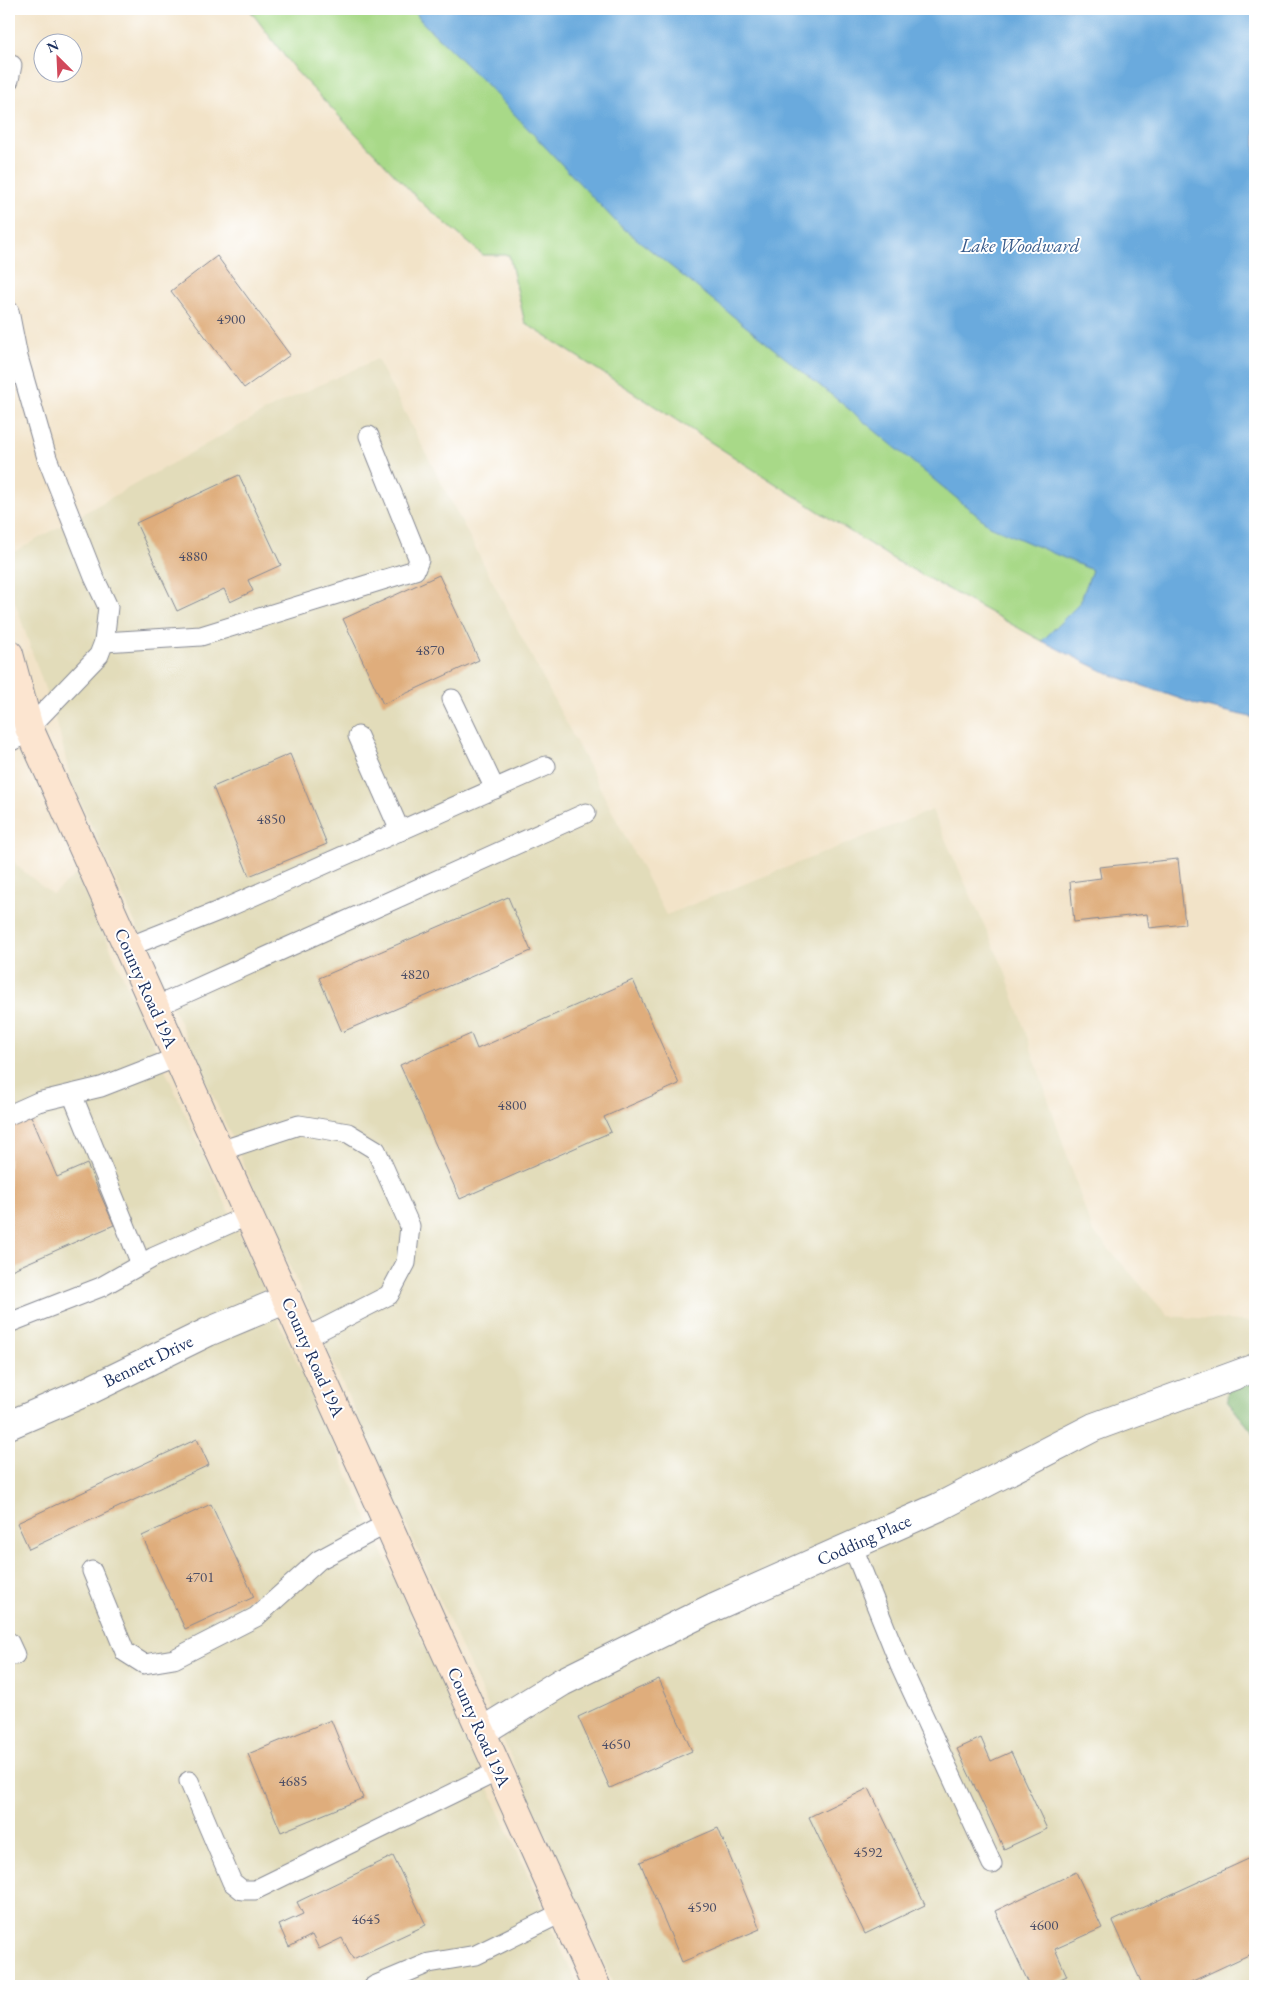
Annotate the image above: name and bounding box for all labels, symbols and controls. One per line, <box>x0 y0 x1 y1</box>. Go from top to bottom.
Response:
north arrow <box>32 32 82 82</box>
text: N <box>44 35 62 57</box>
water label: Lake Woodward <box>959 233 1080 258</box>
house number: 4900 <box>217 309 245 328</box>
house number: 4880 <box>179 546 207 565</box>
house number: 4870 <box>416 640 444 659</box>
house number: 4850 <box>257 809 285 828</box>
street label: County Road 19A <box>110 924 183 1052</box>
house number: 4820 <box>401 964 429 983</box>
house number: 4800 <box>498 1095 526 1114</box>
street label: County Road 19A <box>277 1293 350 1421</box>
street label: Bennett Drive <box>99 1329 196 1392</box>
street label: Codding Place <box>813 1509 914 1571</box>
house number: 4701 <box>186 1567 214 1586</box>
street label: County Road 19A <box>443 1663 516 1791</box>
house number: 4650 <box>602 1734 630 1753</box>
house number: 4685 <box>279 1771 307 1790</box>
house number: 4592 <box>854 1842 883 1861</box>
house number: 4590 <box>688 1897 716 1916</box>
house number: 4645 <box>352 1909 380 1928</box>
house number: 4600 <box>1030 1915 1058 1934</box>

